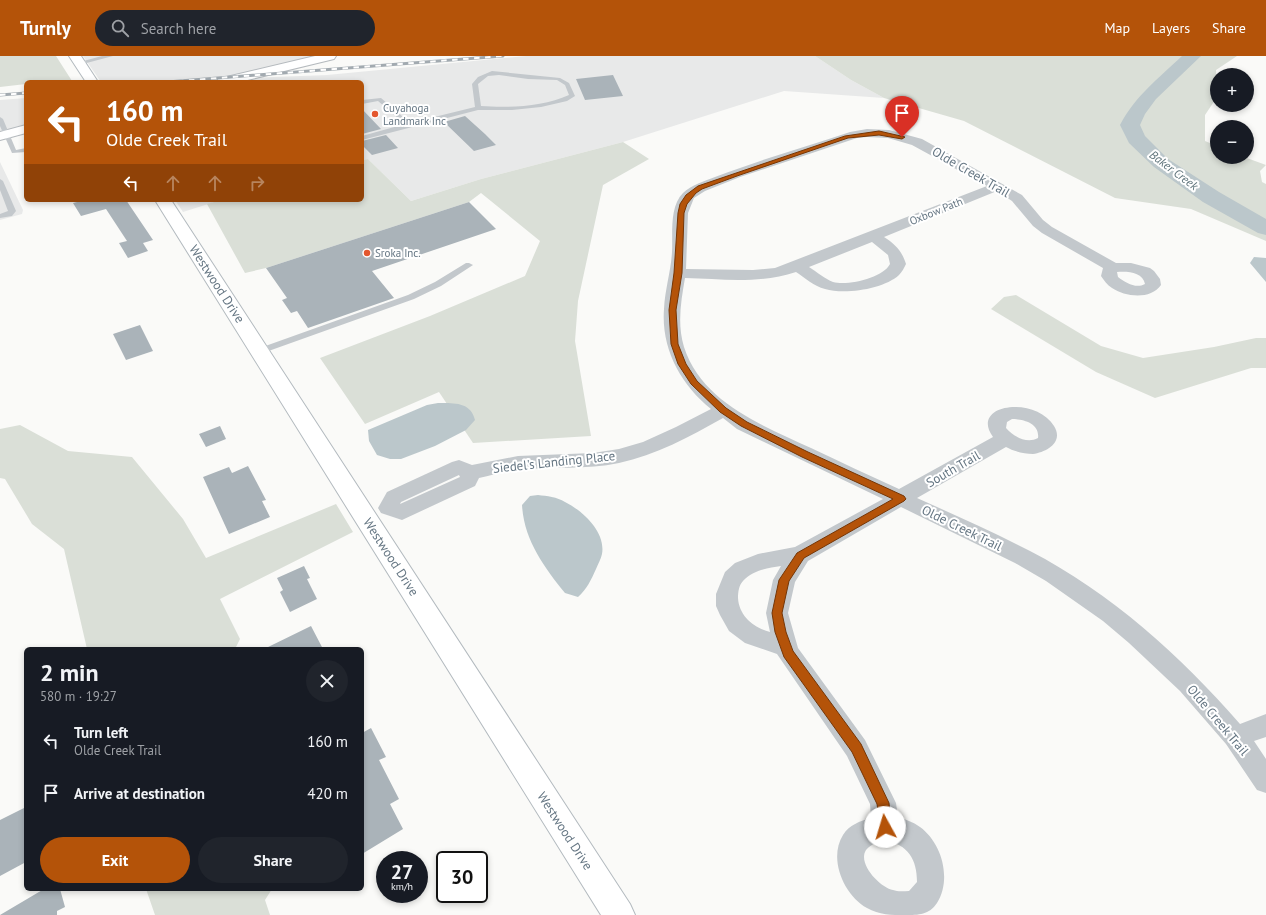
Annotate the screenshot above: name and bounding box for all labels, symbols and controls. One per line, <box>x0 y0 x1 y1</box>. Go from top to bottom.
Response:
search box <box>95 10 375 46</box>
text: Turnly <box>20 16 71 40</box>
icon: search <box>109 17 131 39</box>
text: Search here <box>141 19 216 38</box>
text: Map <box>1104 19 1130 37</box>
text: Layers <box>1152 19 1190 37</box>
text: Share <box>1212 19 1246 37</box>
map controls <box>1210 68 1254 164</box>
button: + <box>1210 68 1254 112</box>
text: 160 m <box>106 92 183 129</box>
icon: left <box>40 96 92 148</box>
pin <box>885 96 919 137</box>
place label: Cuyahoga Landmark Inc <box>383 101 446 128</box>
icon: arrive <box>891 102 913 124</box>
marker: Cuyahoga Landmark Inc <box>370 109 380 119</box>
button: − <box>1210 120 1254 164</box>
text: Olde Creek Trail <box>106 128 227 151</box>
street label: Olde Creek Trail <box>929 143 1013 201</box>
water label: Baker Creek <box>1147 147 1202 193</box>
icon: left <box>120 172 142 194</box>
icon: ahead <box>162 172 184 194</box>
icon: ahead <box>204 172 226 194</box>
icon: right <box>246 172 268 194</box>
street label: Oxbow Path <box>907 194 965 228</box>
street label: Westwood Drive <box>185 242 249 326</box>
place label: Sroka Inc. <box>375 246 421 260</box>
marker: Sroka Inc. <box>362 248 372 258</box>
street label: Siedel's Landing Place <box>492 447 616 477</box>
street label: South Trail <box>923 447 983 491</box>
street label: Olde Creek Trail <box>919 501 1005 555</box>
street label: Westwood Drive <box>359 515 423 599</box>
text: 2 min <box>40 657 99 688</box>
button: close <box>306 660 348 702</box>
street label: Olde Creek Trail <box>1183 681 1253 759</box>
text: 580 m · 19:27 <box>40 688 117 705</box>
text: Turn left <box>74 723 128 742</box>
icon: left <box>40 730 62 752</box>
text: 160 m <box>307 732 348 751</box>
text: Olde Creek Trail <box>74 742 161 759</box>
icon: arrive <box>40 782 62 804</box>
text: Arrive at destination <box>74 784 205 803</box>
text: 420 m <box>307 784 348 803</box>
street label: Westwood Drive <box>533 789 597 873</box>
position arrow <box>864 806 906 848</box>
button: Exit <box>40 837 190 883</box>
button: Share <box>198 837 348 883</box>
speed limit sign: 30 <box>436 851 488 903</box>
text: 27 <box>391 859 413 885</box>
text: km/h <box>391 880 413 893</box>

